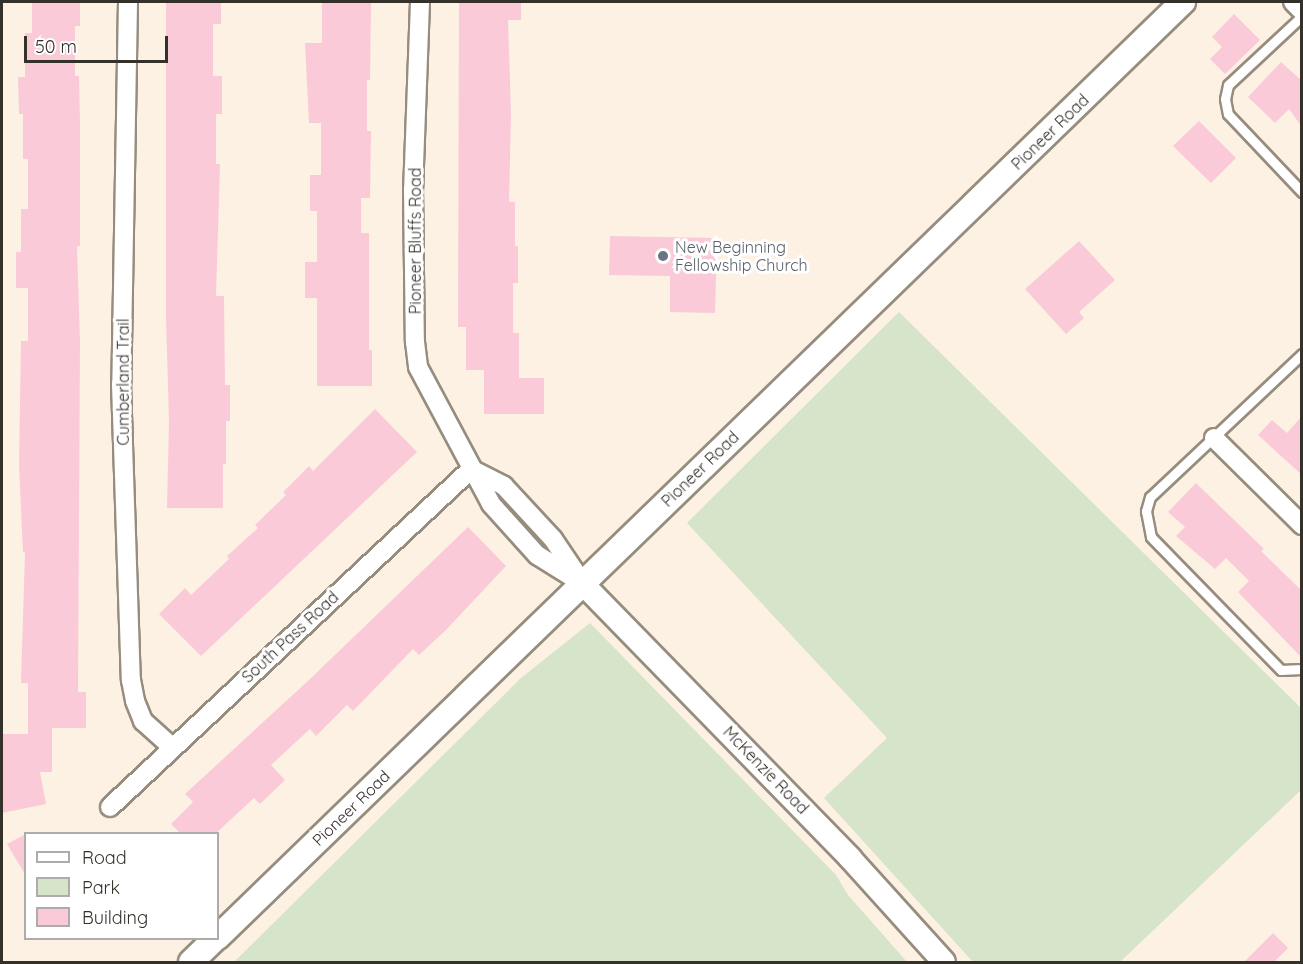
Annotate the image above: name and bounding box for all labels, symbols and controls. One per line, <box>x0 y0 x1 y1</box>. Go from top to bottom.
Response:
scale bar <box>27 24 171 62</box>
text: 50 m <box>35 35 77 58</box>
street label: Pioneer Road <box>1007 90 1093 174</box>
street label: Pioneer Bluffs Road <box>405 168 425 314</box>
place label: New Beginning Fellowship Church <box>675 237 808 275</box>
marker: New Beginning Fellowship Church <box>656 249 670 263</box>
street label: Cumberland Trail <box>113 318 133 446</box>
street label: Pioneer Road <box>657 427 743 511</box>
street label: South Pass Road <box>238 587 342 687</box>
street label: McKenzie Road <box>719 722 813 818</box>
street label: Pioneer Road <box>308 766 394 850</box>
legend <box>24 832 219 940</box>
text: Road <box>82 846 127 869</box>
text: Park <box>82 876 120 899</box>
text: Building <box>82 906 148 929</box>

